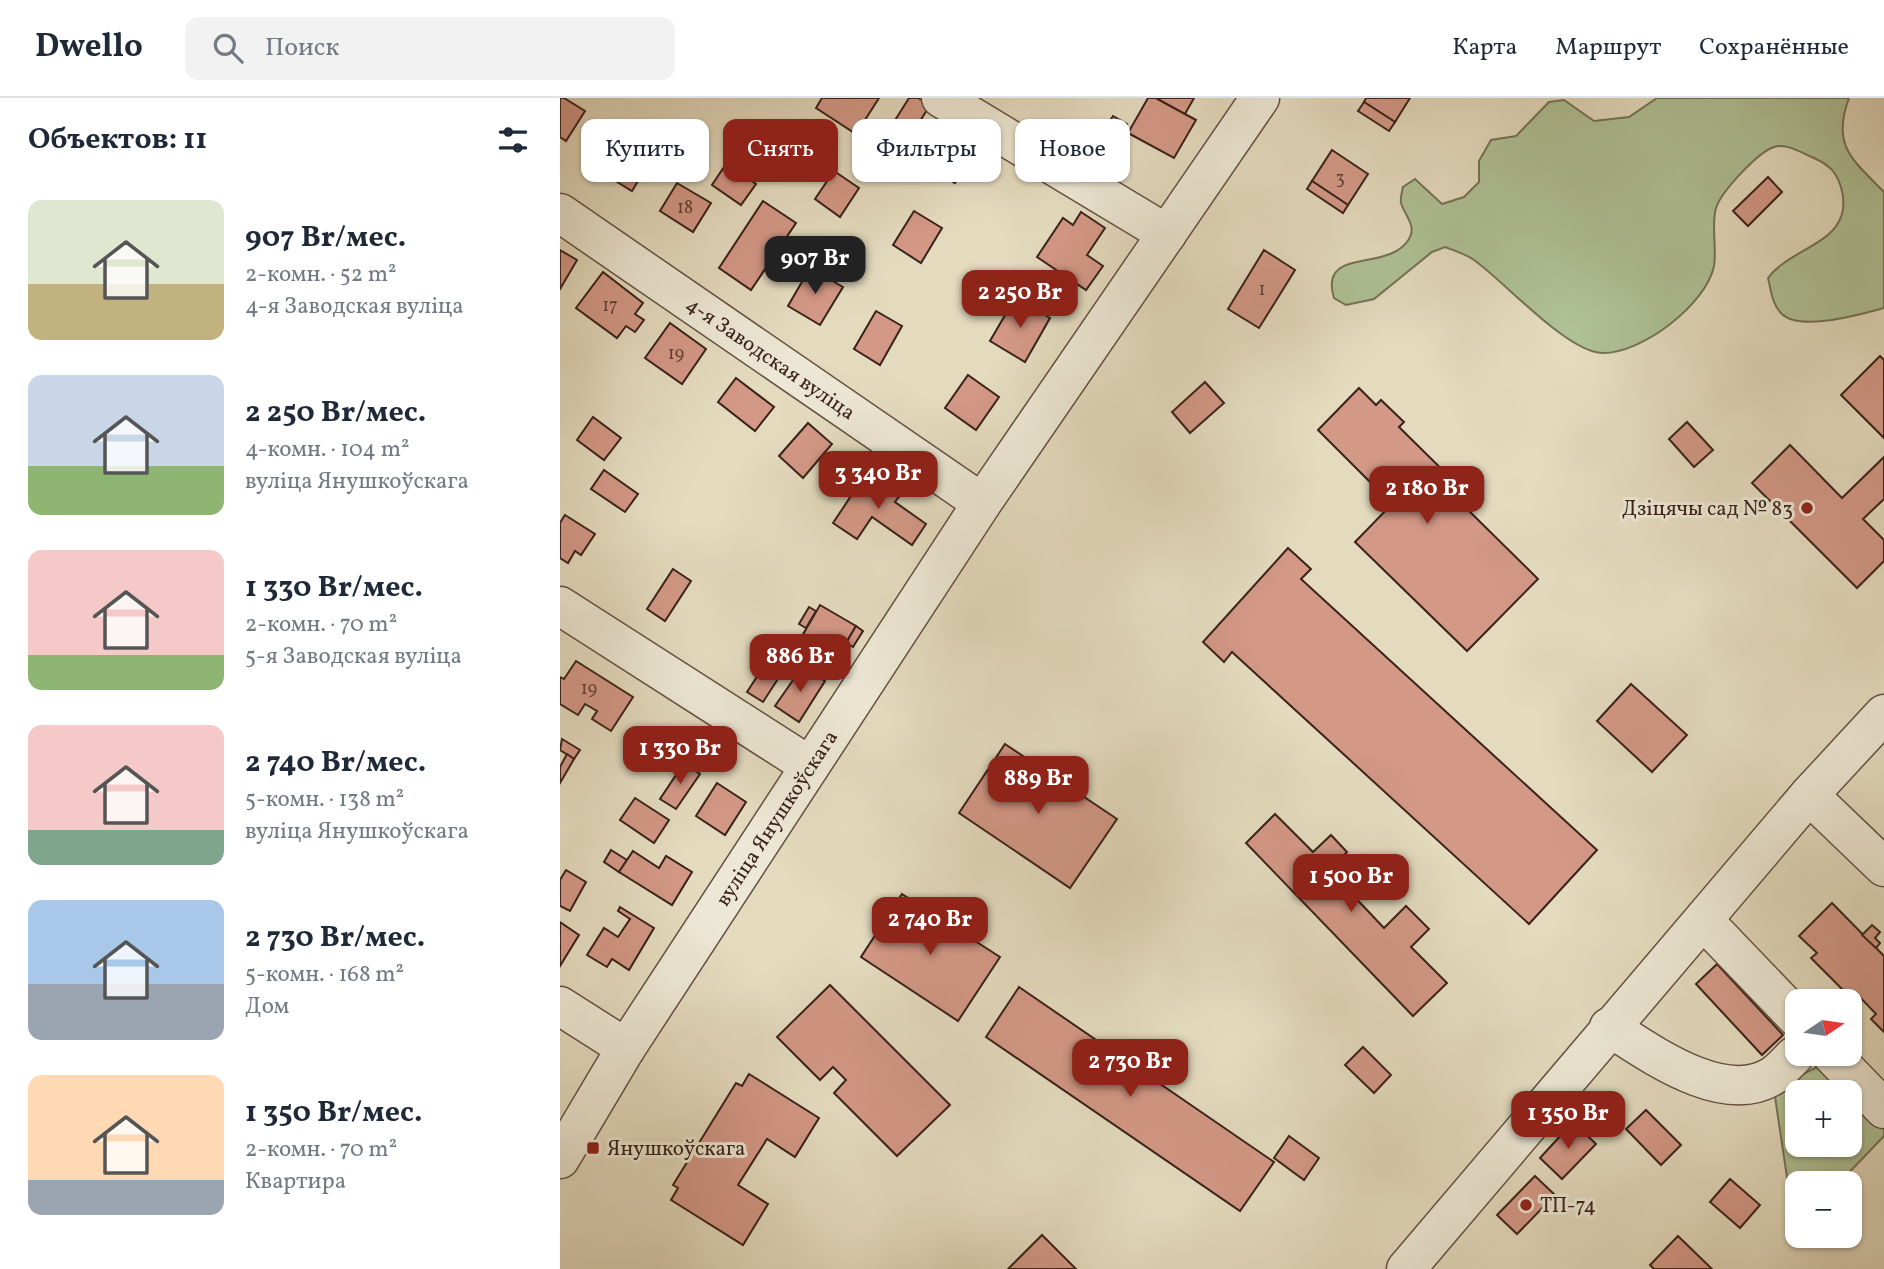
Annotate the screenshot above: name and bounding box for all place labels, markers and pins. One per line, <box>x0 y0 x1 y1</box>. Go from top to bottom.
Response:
pin: 907 Br <box>758 236 872 296</box>
pin: 2 250 Br <box>948 271 1092 330</box>
pin: 3 340 Br <box>806 452 950 511</box>
pin: 2 180 Br <box>1355 466 1499 526</box>
place label: Дзіцячы сад № 83 <box>1622 495 1793 524</box>
marker: Дзіцячы сад № 83 <box>1799 500 1815 516</box>
pin: 886 Br <box>743 634 857 694</box>
pin: 1 330 Br <box>608 726 752 786</box>
pin: 889 Br <box>981 756 1095 816</box>
pin: 1 500 Br <box>1279 854 1423 914</box>
pin: 2 740 Br <box>858 898 1002 957</box>
pin: 2 730 Br <box>1058 1040 1202 1099</box>
pin: 1 350 Br <box>1496 1091 1640 1151</box>
place label: Янушкоўскага <box>607 1135 746 1164</box>
marker: Янушкоўскага <box>585 1140 601 1156</box>
place label: ТП-74 <box>1540 1192 1596 1221</box>
marker: ТП-74 <box>1518 1197 1534 1213</box>

